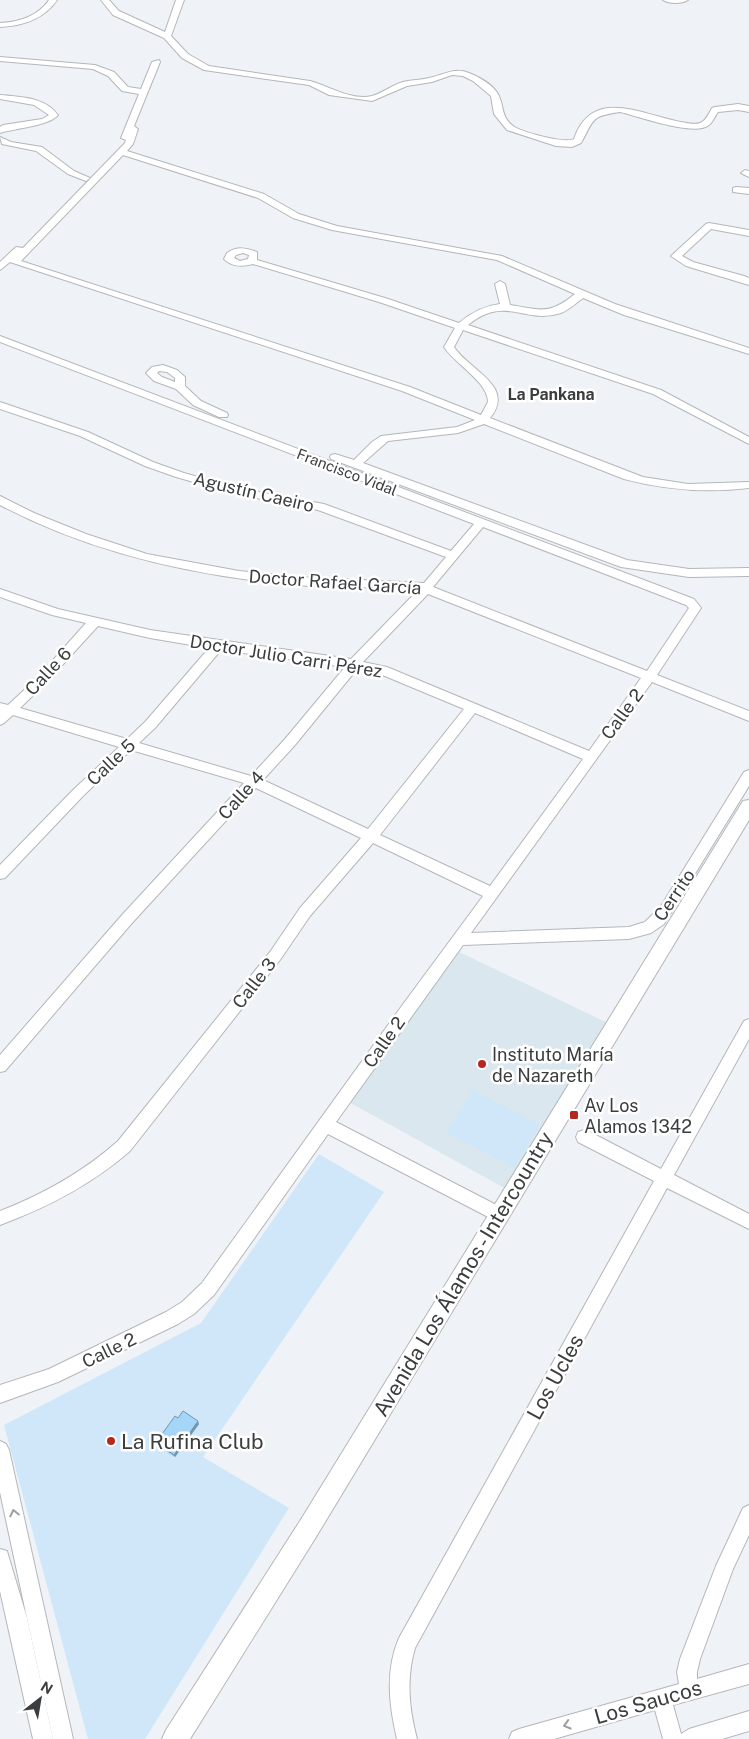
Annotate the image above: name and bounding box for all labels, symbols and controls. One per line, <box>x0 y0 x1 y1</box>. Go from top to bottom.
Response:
district label: La Pankana <box>507 385 595 404</box>
street label: Francisco Vidal <box>294 445 400 499</box>
street label: Agustín Caeiro <box>192 468 316 516</box>
street label: Doctor Rafael García <box>248 565 422 599</box>
street label: Doctor Julio Carri Pérez <box>188 630 384 682</box>
street label: Calle 6 <box>21 643 75 699</box>
street label: Calle 2 <box>597 685 647 743</box>
street label: Calle 5 <box>82 734 140 790</box>
street label: Calle 4 <box>214 766 268 824</box>
street label: Cerrito <box>649 865 699 925</box>
street label: Calle 3 <box>228 954 280 1012</box>
street label: Calle 2 <box>359 1012 409 1072</box>
place label: Instituto María de Nazareth <box>492 1044 614 1086</box>
marker: Instituto María de Nazareth <box>476 1058 488 1070</box>
place label: Av Los Alamos 1342 <box>584 1095 692 1137</box>
marker: Av Los Alamos 1342 <box>568 1109 580 1121</box>
street label: Avenida Los Álamos - Intercountry <box>368 1127 558 1421</box>
street label: Calle 2 <box>79 1328 139 1372</box>
street label: Los Ucles <box>521 1330 589 1424</box>
place label: La Rufina Club <box>121 1429 264 1454</box>
marker: La Rufina Club <box>105 1435 117 1447</box>
one-way arrow <box>9 1509 19 1517</box>
north arrow <box>15 1674 65 1724</box>
street label: Los Saucos <box>591 1675 705 1729</box>
text: N <box>38 1678 56 1698</box>
one-way arrow <box>563 1719 572 1730</box>

